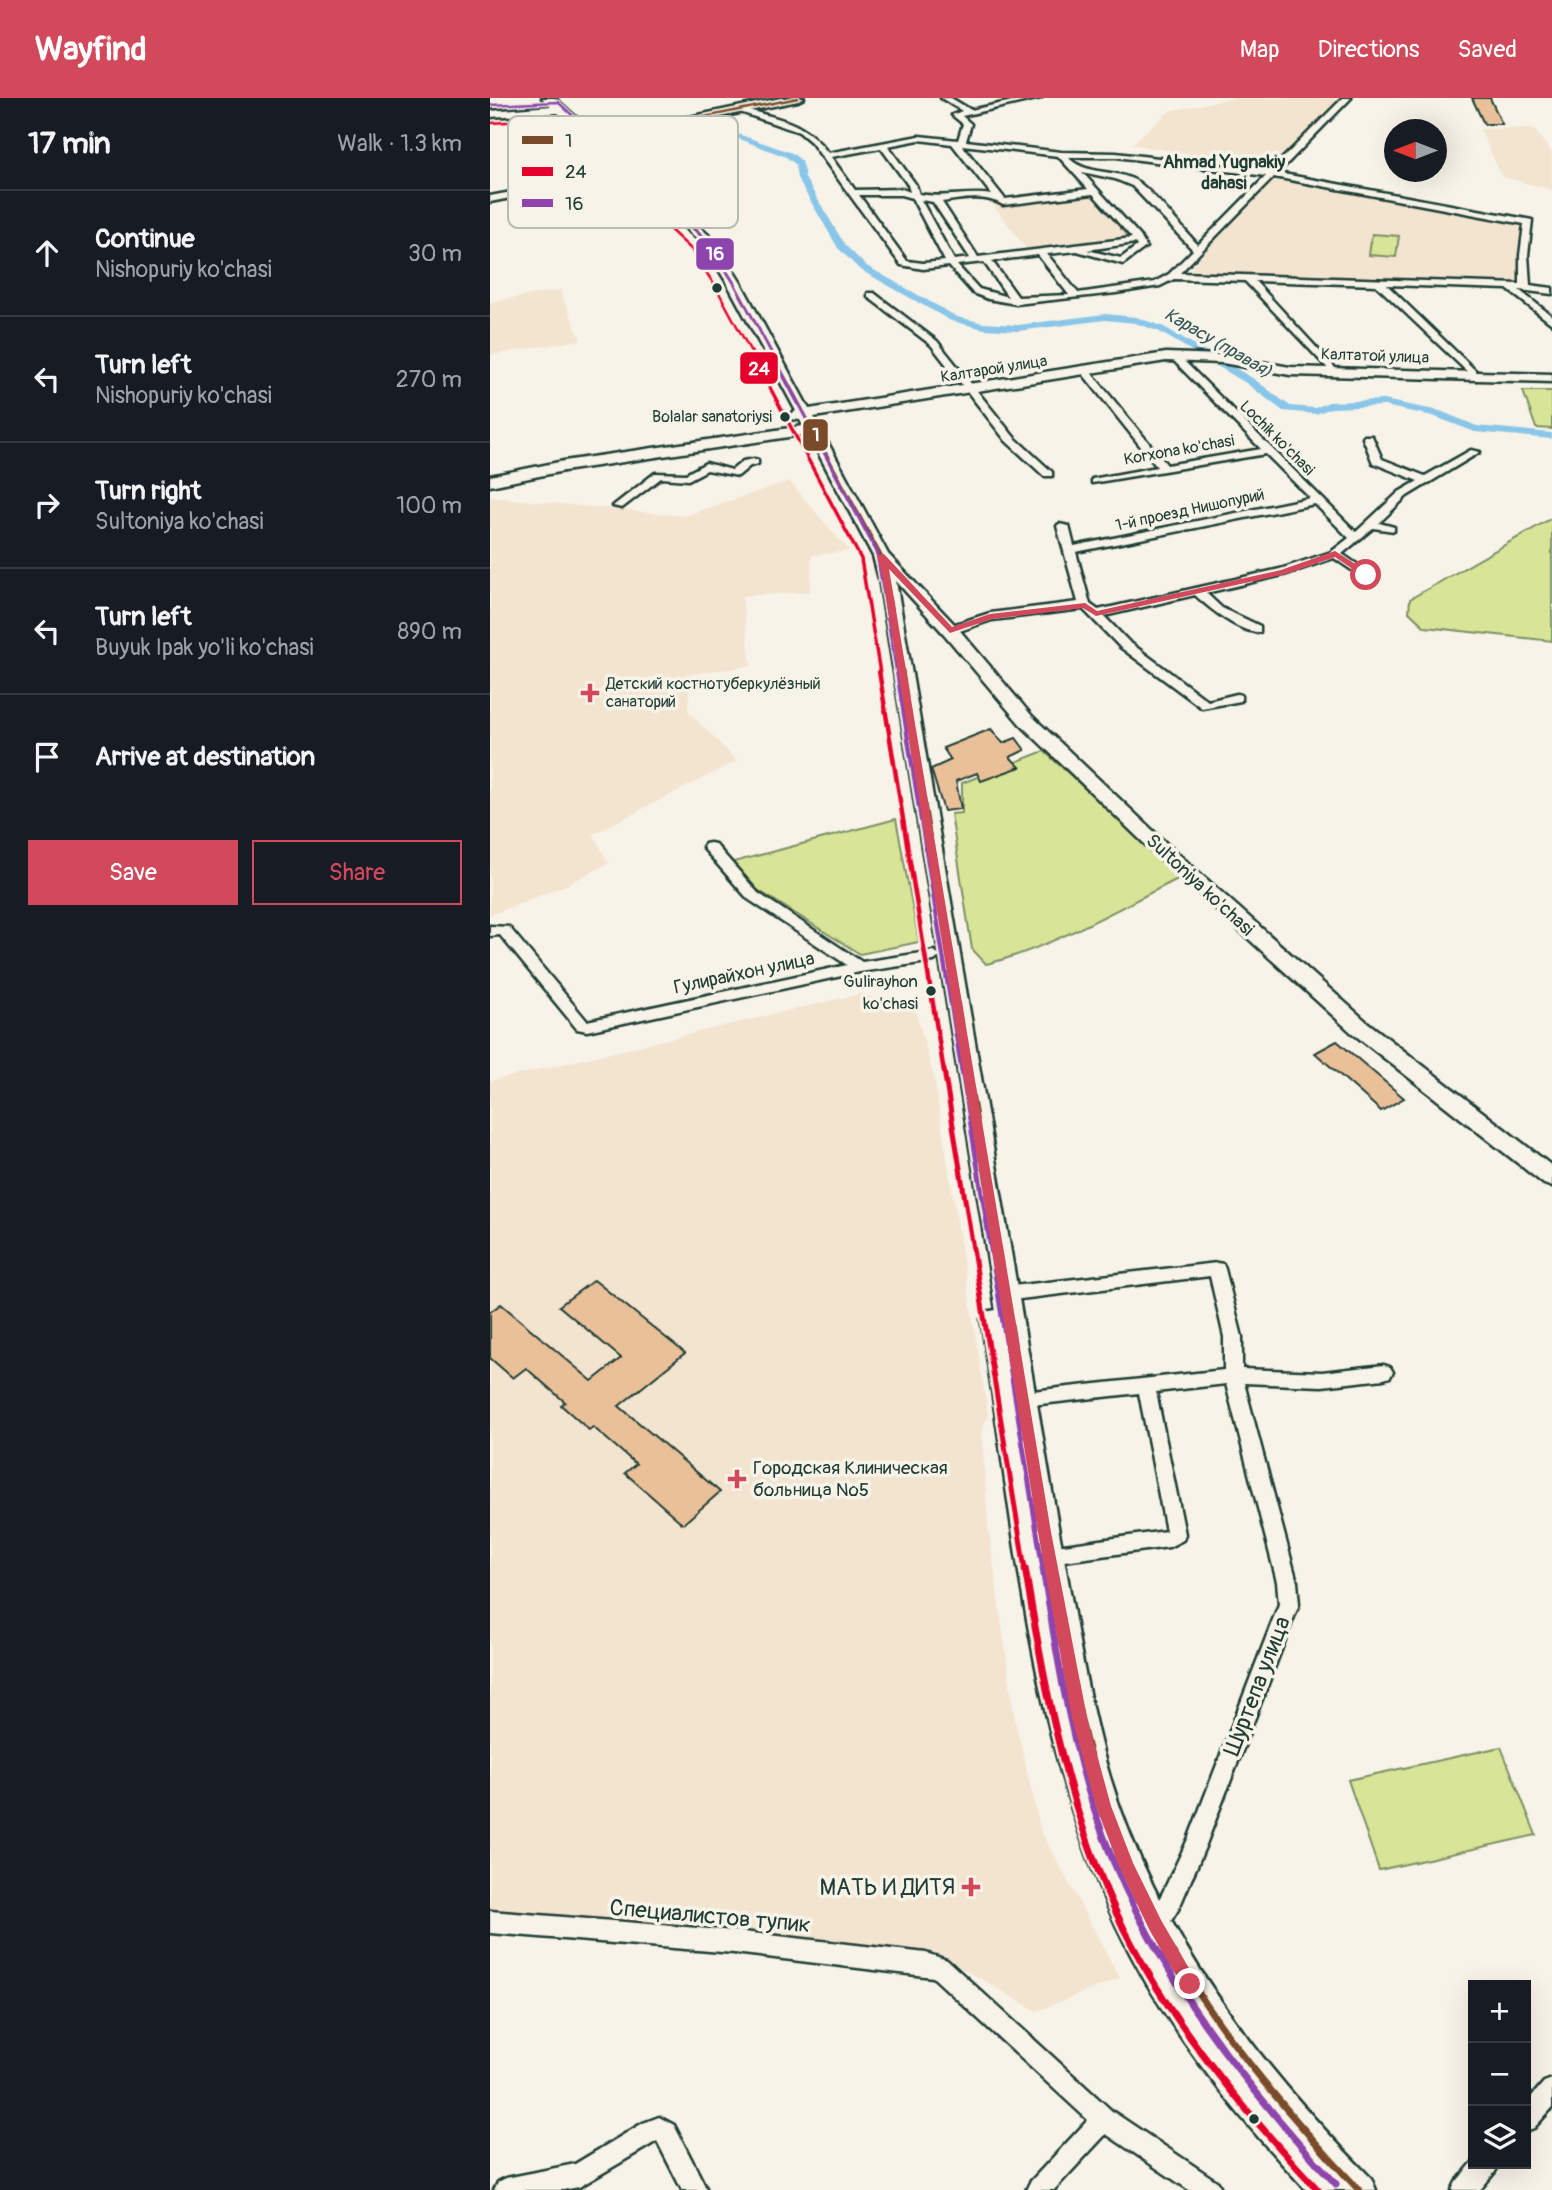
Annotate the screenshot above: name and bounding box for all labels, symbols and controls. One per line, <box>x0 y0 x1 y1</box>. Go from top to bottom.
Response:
text: Wayfind <box>35 29 147 70</box>
text: Map <box>1240 35 1280 64</box>
text: Directions <box>1318 35 1419 64</box>
text: Saved <box>1457 35 1517 64</box>
legend <box>508 116 738 228</box>
north arrow <box>1384 119 1447 182</box>
text: 17 min <box>28 125 111 162</box>
text: Walk · 1.3 km <box>337 129 462 158</box>
text: 1 <box>565 129 572 153</box>
district label: Ahmad Yugnakiy dahasi <box>1163 151 1285 195</box>
text: 24 <box>565 160 587 184</box>
text: 16 <box>565 192 584 216</box>
text: Continue <box>95 223 195 255</box>
icon: ahead <box>28 234 66 272</box>
line badge: 16 <box>695 237 735 271</box>
text: 30 m <box>408 239 462 268</box>
text: 16 <box>706 242 724 266</box>
text: Nishopuriy ko'chasi <box>95 255 272 284</box>
unlabelled marker <box>710 281 724 295</box>
water label: Карасу (правая) <box>1160 303 1276 383</box>
street label: Калтатой улица <box>1321 344 1429 368</box>
text: Turn left <box>95 349 191 381</box>
line badge: 24 <box>739 351 779 385</box>
street label: Калтарой улица <box>939 351 1049 387</box>
text: 24 <box>748 357 770 381</box>
icon: left <box>28 360 66 398</box>
text: 270 m <box>396 365 462 394</box>
text: Nishopuriy ko'chasi <box>95 381 272 410</box>
street label: Lochik ko'chasi <box>1235 396 1319 480</box>
place label: Bolalar sanatoriysi <box>652 407 772 427</box>
marker: Bolalar sanatoriysi <box>778 410 792 424</box>
line badge: 1 <box>802 418 829 452</box>
text: 1 <box>812 423 820 447</box>
street label: Korxona ko'chasi <box>1122 430 1236 470</box>
text: Turn right <box>95 475 201 507</box>
street label: 1-й проезд Нишопурий <box>1114 484 1266 536</box>
icon: right <box>28 486 66 524</box>
text: 100 m <box>396 491 462 520</box>
text: Sultoniya ko'chasi <box>95 507 264 536</box>
route start <box>1350 559 1381 590</box>
text: Turn left <box>95 601 191 633</box>
icon: left <box>28 612 66 650</box>
text: 890 m <box>397 617 462 646</box>
text: Buyuk Ipak yo'li ko'chasi <box>95 633 314 662</box>
place label: Детский костнотуберкулёзный санаторий <box>605 674 821 712</box>
marker: Детский костнотуберкулёзный санаторий <box>580 683 600 703</box>
icon: arrive <box>28 738 66 776</box>
text: Arrive at destination <box>95 741 315 773</box>
street label: Sultoniya ko'chasi <box>1141 829 1259 941</box>
button: Save <box>28 840 238 905</box>
button: Share <box>252 840 462 905</box>
street label: Гулирайхон улица <box>671 946 817 1000</box>
place label: Gulirayhon ko'chasi <box>843 971 918 1014</box>
marker: Gulirayhon ko'chasi <box>924 984 938 998</box>
place label: Городская Клиническая больница №5 <box>753 1456 948 1502</box>
marker: Городская Клиническая больница №5 <box>727 1469 747 1489</box>
street label: Шуртепа улица <box>1217 1612 1297 1760</box>
place label: МАТЬ И ДИТЯ <box>819 1873 955 1902</box>
marker: МАТЬ И ДИТЯ <box>961 1877 981 1897</box>
street label: Специалистов тупик <box>608 1893 812 1939</box>
route end <box>1174 1968 1205 1999</box>
map controls <box>1468 1980 1531 2169</box>
button: + <box>1468 1980 1531 2043</box>
button: − <box>1468 2043 1531 2106</box>
button: layers <box>1468 2106 1531 2169</box>
unlabelled marker <box>1247 2112 1261 2126</box>

